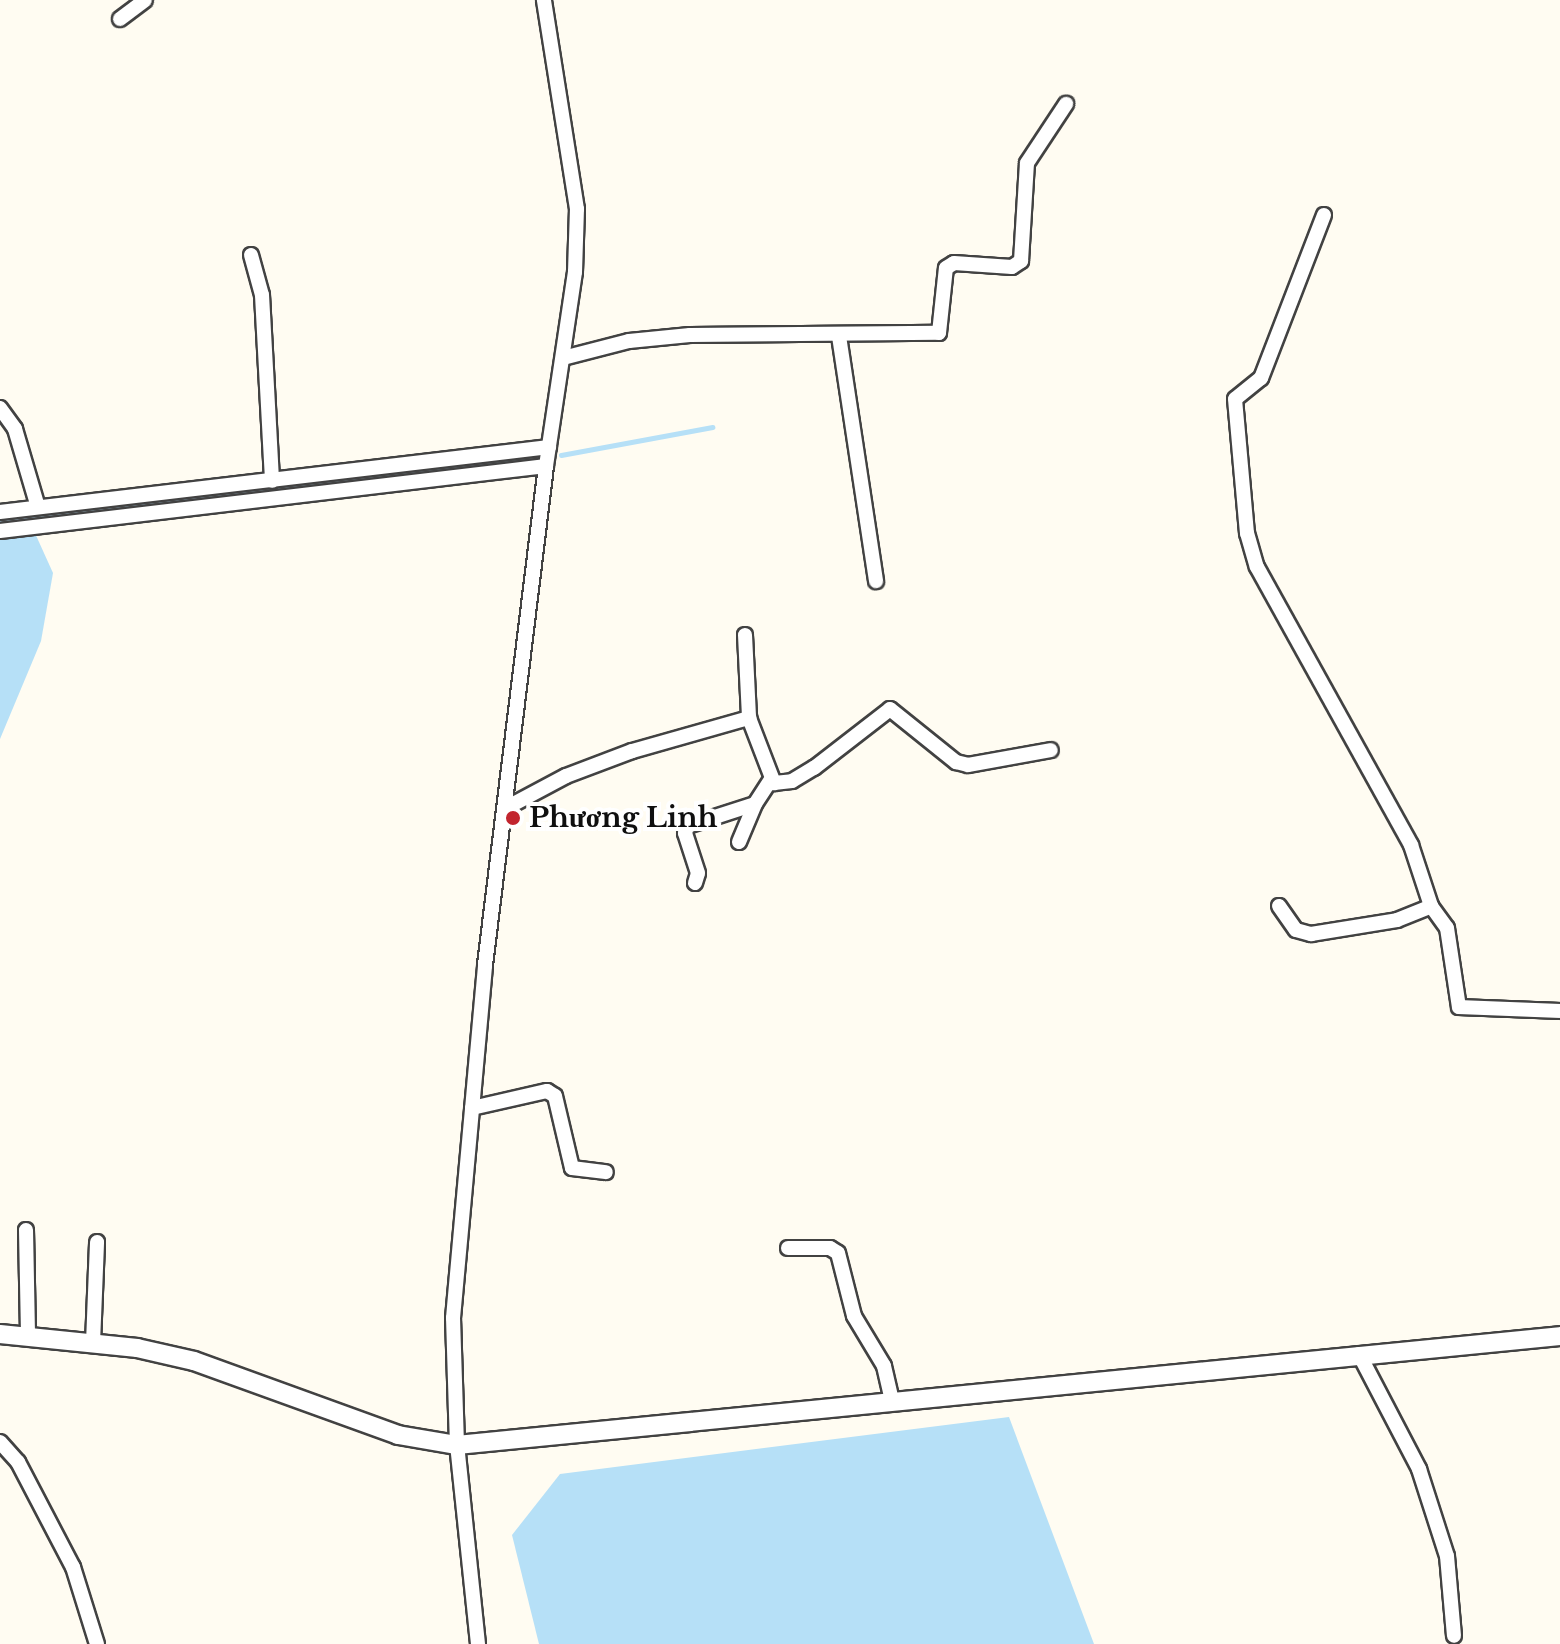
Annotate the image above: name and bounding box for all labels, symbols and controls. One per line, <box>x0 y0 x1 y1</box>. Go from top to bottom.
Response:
place label: Phương Linh <box>529 801 718 835</box>
marker: Phương Linh <box>504 809 522 827</box>

